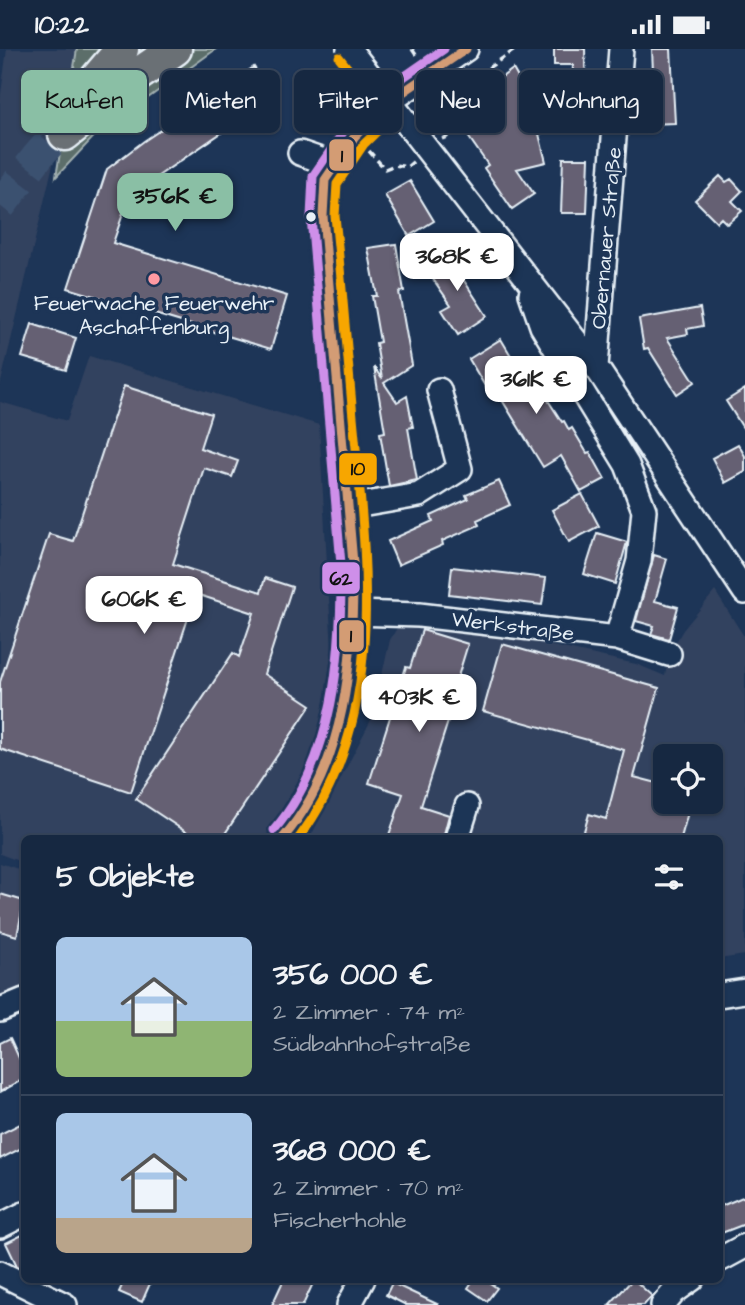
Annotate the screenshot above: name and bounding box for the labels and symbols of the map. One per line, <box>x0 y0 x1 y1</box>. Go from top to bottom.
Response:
line badge: 1 <box>328 138 355 172</box>
text: 1 <box>341 143 344 170</box>
street label: Obernauer Straße <box>584 146 629 330</box>
pin: 356K € <box>118 173 232 233</box>
unlabelled marker <box>304 210 318 224</box>
pin: 368K € <box>400 233 514 293</box>
marker: Feuerwache Feuerwehr Aschaffenburg <box>146 271 162 287</box>
place label: Feuerwache Feuerwehr Aschaffenburg <box>34 289 275 344</box>
pin: 361K € <box>479 357 593 416</box>
line badge: 10 <box>338 452 378 486</box>
text: 10 <box>351 456 365 483</box>
line badge: 62 <box>321 561 361 595</box>
text: 62 <box>330 566 353 593</box>
pin: 606K € <box>87 577 201 636</box>
street label: Werkstraße <box>450 605 576 648</box>
line badge: 1 <box>338 619 365 653</box>
text: 1 <box>350 623 353 650</box>
pin: 403K € <box>362 675 476 734</box>

